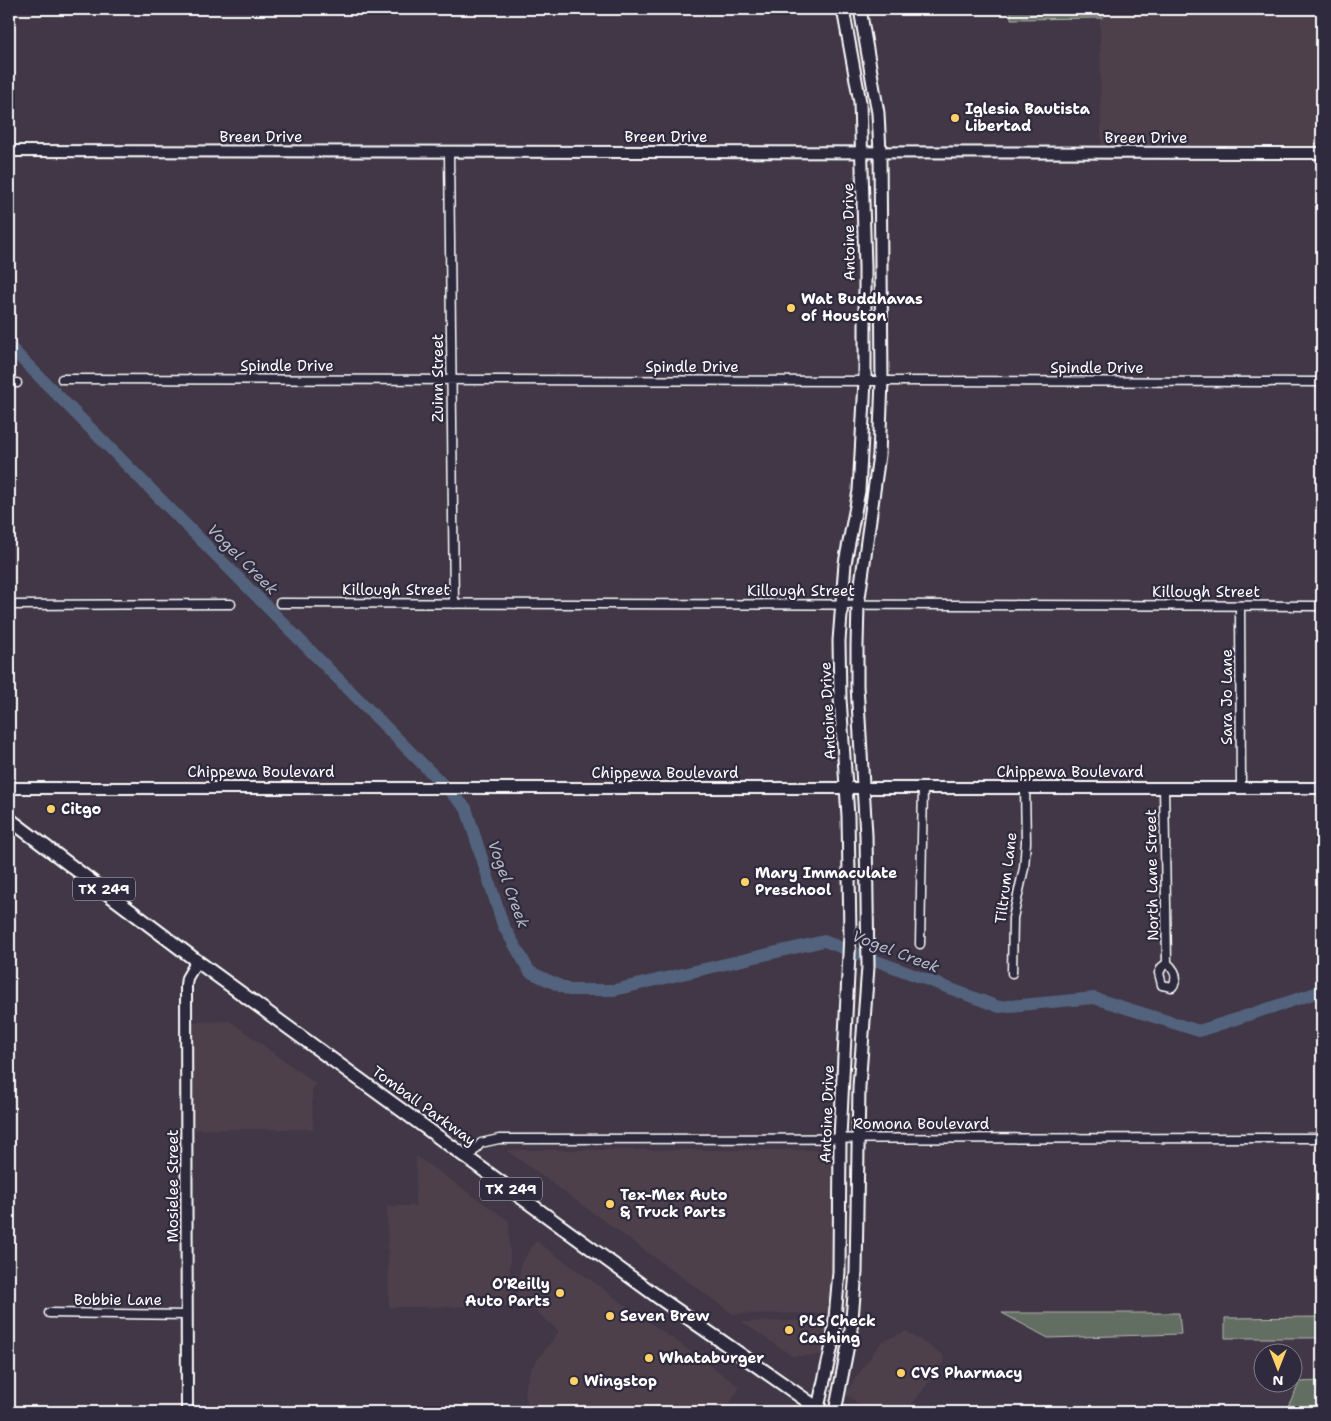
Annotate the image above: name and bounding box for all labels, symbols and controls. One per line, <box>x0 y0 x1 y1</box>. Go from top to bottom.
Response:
place label: Iglesia Bautista Libertad <box>965 99 1091 136</box>
marker: Iglesia Bautista Libertad <box>949 112 961 124</box>
street label: Breen Drive <box>220 127 302 147</box>
street label: Breen Drive <box>625 127 707 147</box>
street label: Breen Drive <box>1105 128 1187 148</box>
street label: Antoine Drive <box>838 183 860 281</box>
place label: Wat Buddhavas of Houston <box>801 289 923 326</box>
marker: Wat Buddhavas of Houston <box>785 302 797 314</box>
street label: Zuinn Street <box>428 334 448 422</box>
street label: Spindle Drive <box>240 356 334 376</box>
street label: Spindle Drive <box>645 357 739 377</box>
street label: Spindle Drive <box>1050 358 1144 378</box>
water label: Vogel Creek <box>203 519 283 599</box>
street label: Killough Street <box>342 580 450 600</box>
street label: Killough Street <box>747 581 855 601</box>
street label: Killough Street <box>1152 582 1260 602</box>
street label: Sara Jo Lane <box>1217 649 1237 745</box>
street label: Antoine Drive <box>815 661 841 761</box>
street label: Chippewa Boulevard <box>188 762 335 782</box>
street label: Chippewa Boulevard <box>997 762 1144 782</box>
street label: Chippewa Boulevard <box>592 763 739 783</box>
place label: Citgo <box>61 799 102 819</box>
marker: Citgo <box>45 803 57 815</box>
street label: North Lane Street <box>1141 809 1163 941</box>
street label: Tiltrum Lane <box>990 831 1022 925</box>
water label: Vogel Creek <box>483 837 534 931</box>
place label: Mary Immaculate Preschool <box>755 863 897 900</box>
marker: Mary Immaculate Preschool <box>739 876 751 888</box>
road number: TX 249 <box>73 878 135 901</box>
water label: Vogel Creek <box>849 925 943 978</box>
street label: Tomball Parkway <box>368 1061 480 1151</box>
street label: Antoine Drive <box>815 1064 839 1164</box>
street label: Romona Boulevard <box>853 1114 990 1134</box>
street label: Mosielee Street <box>163 1129 183 1243</box>
road number: TX 249 <box>480 1178 542 1200</box>
place label: Tex-Mex Auto & Truck Parts <box>620 1185 728 1222</box>
marker: Tex-Mex Auto & Truck Parts <box>604 1198 616 1210</box>
place label: O'Reilly Auto Parts <box>465 1274 550 1311</box>
marker: O'Reilly Auto Parts <box>554 1287 566 1299</box>
street label: Bobbie Lane <box>74 1290 162 1310</box>
place label: Seven Brew <box>620 1306 710 1326</box>
marker: Seven Brew <box>604 1310 616 1322</box>
place label: PLS Check Cashing <box>799 1311 876 1348</box>
marker: PLS Check Cashing <box>783 1324 795 1336</box>
north arrow <box>1254 1344 1304 1394</box>
place label: Whataburger <box>659 1348 764 1368</box>
marker: Whataburger <box>643 1352 655 1364</box>
place label: CVS Pharmacy <box>911 1363 1022 1383</box>
marker: CVS Pharmacy <box>895 1367 907 1379</box>
place label: Wingstop <box>584 1371 657 1391</box>
text: N <box>1272 1372 1284 1390</box>
marker: Wingstop <box>568 1375 580 1387</box>

